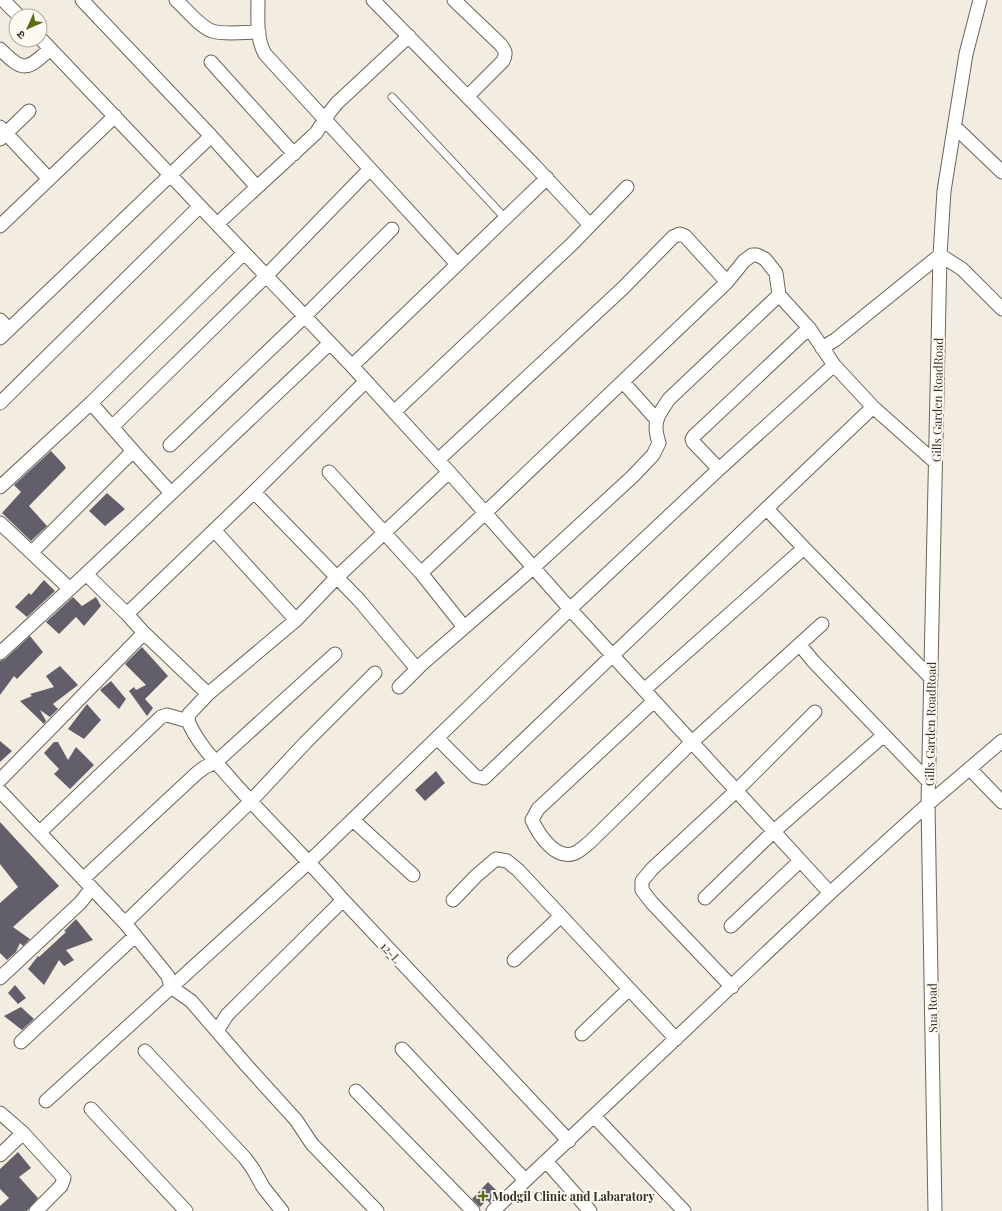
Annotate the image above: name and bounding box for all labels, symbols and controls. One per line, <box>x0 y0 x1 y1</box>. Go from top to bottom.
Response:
north arrow <box>8 8 48 48</box>
text: उ <box>13 27 28 43</box>
street label: Gills Garden RoadRoad <box>928 338 946 462</box>
street label: Gills Garden RoadRoad <box>921 662 939 786</box>
street label: 12-L <box>377 938 405 966</box>
street label: Sua Road <box>924 983 940 1033</box>
place label: Modgil Clinic and Labaratory <box>492 1188 655 1204</box>
marker: Modgil Clinic and Labaratory <box>477 1190 489 1202</box>

